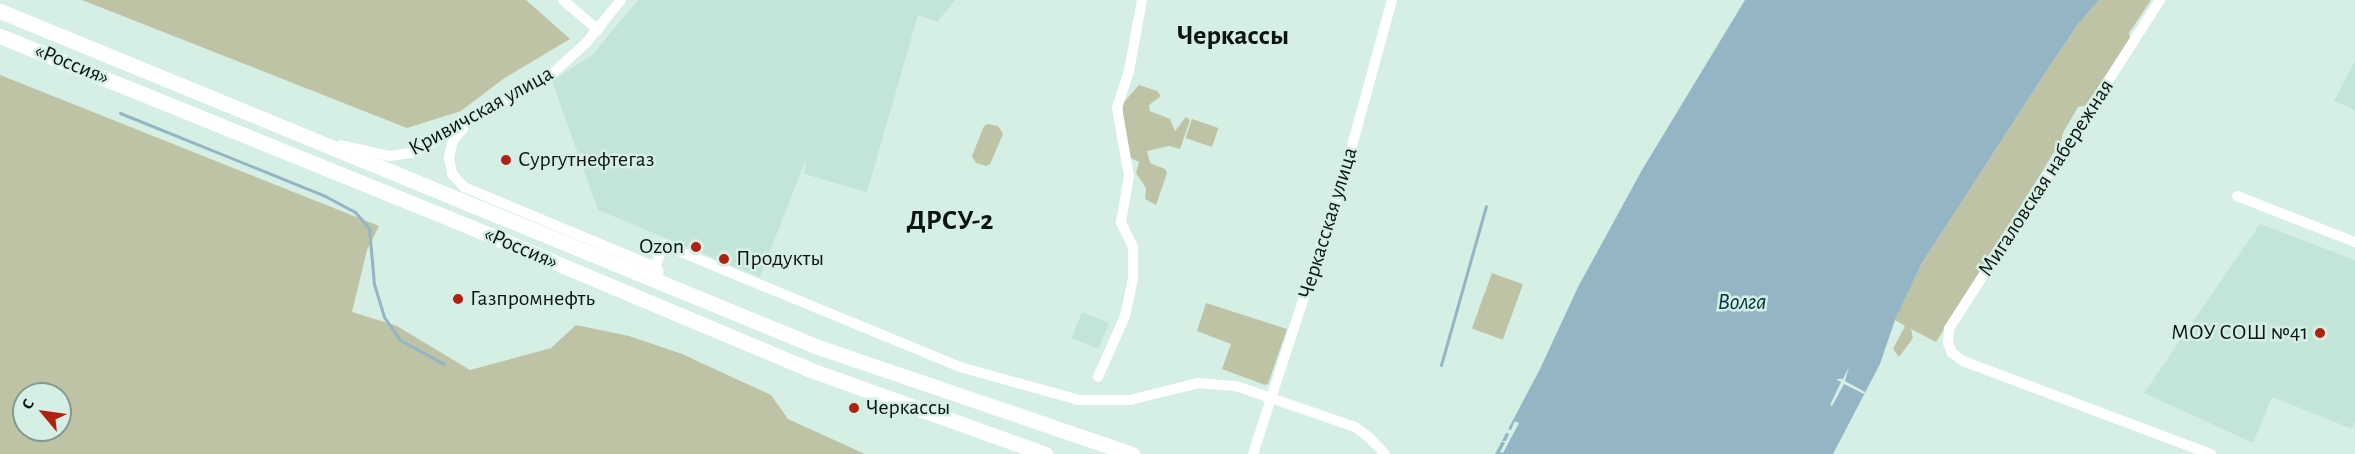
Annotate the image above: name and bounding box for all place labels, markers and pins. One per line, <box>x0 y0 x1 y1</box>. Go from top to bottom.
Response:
place label: Сургутнефтегаз <box>518 147 655 173</box>
marker: Сургутнефтегаз <box>499 153 513 167</box>
place label: Ozon <box>639 234 684 260</box>
marker: Ozon <box>689 240 703 254</box>
place label: Продукты <box>736 246 824 272</box>
marker: Продукты <box>717 252 731 266</box>
place label: Газпромнефть <box>470 286 595 312</box>
marker: Газпромнефть <box>451 292 465 306</box>
place label: МОУ СОШ №41 <box>2171 320 2308 346</box>
marker: МОУ СОШ №41 <box>2313 326 2327 340</box>
place label: Черкассы <box>866 395 950 421</box>
marker: Черкассы <box>847 401 861 415</box>

